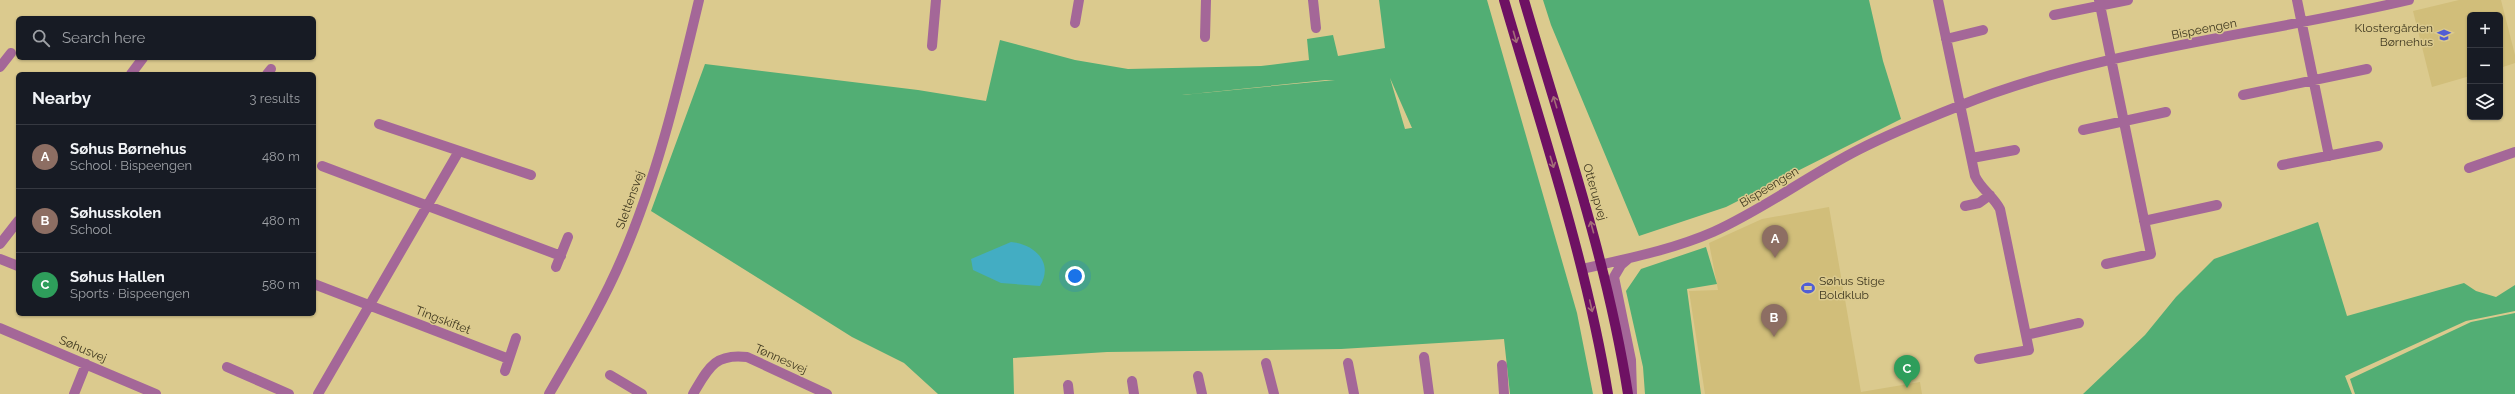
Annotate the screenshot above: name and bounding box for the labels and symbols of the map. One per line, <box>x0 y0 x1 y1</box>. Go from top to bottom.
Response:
street label: Bispeengen <box>2170 16 2238 42</box>
place label: Klostergården Børnehus <box>2355 21 2433 49</box>
school or university icon: Klostergården Børnehus <box>2436 27 2452 43</box>
one-way arrow <box>1511 31 1519 44</box>
one-way arrow <box>1551 96 1558 109</box>
one-way arrow <box>1549 155 1556 168</box>
street label: Otterupvej <box>1580 162 1610 222</box>
street label: Bispeengen <box>1737 164 1801 210</box>
street label: Slettensvej <box>613 169 647 231</box>
one-way arrow <box>1587 220 1595 233</box>
pin: A <box>1762 225 1788 258</box>
your location <box>1065 266 1085 286</box>
place label: Søhus Stige Boldklub <box>1819 274 1885 302</box>
sports icon: Søhus Stige Boldklub <box>1800 280 1816 296</box>
one-way arrow <box>1587 300 1595 313</box>
street label: Tingskiftet <box>413 303 473 337</box>
pin: B <box>1761 304 1787 337</box>
street label: Søhusvej <box>57 333 109 365</box>
street label: Tønnesvej <box>753 341 809 377</box>
pin: C <box>1894 355 1920 388</box>

